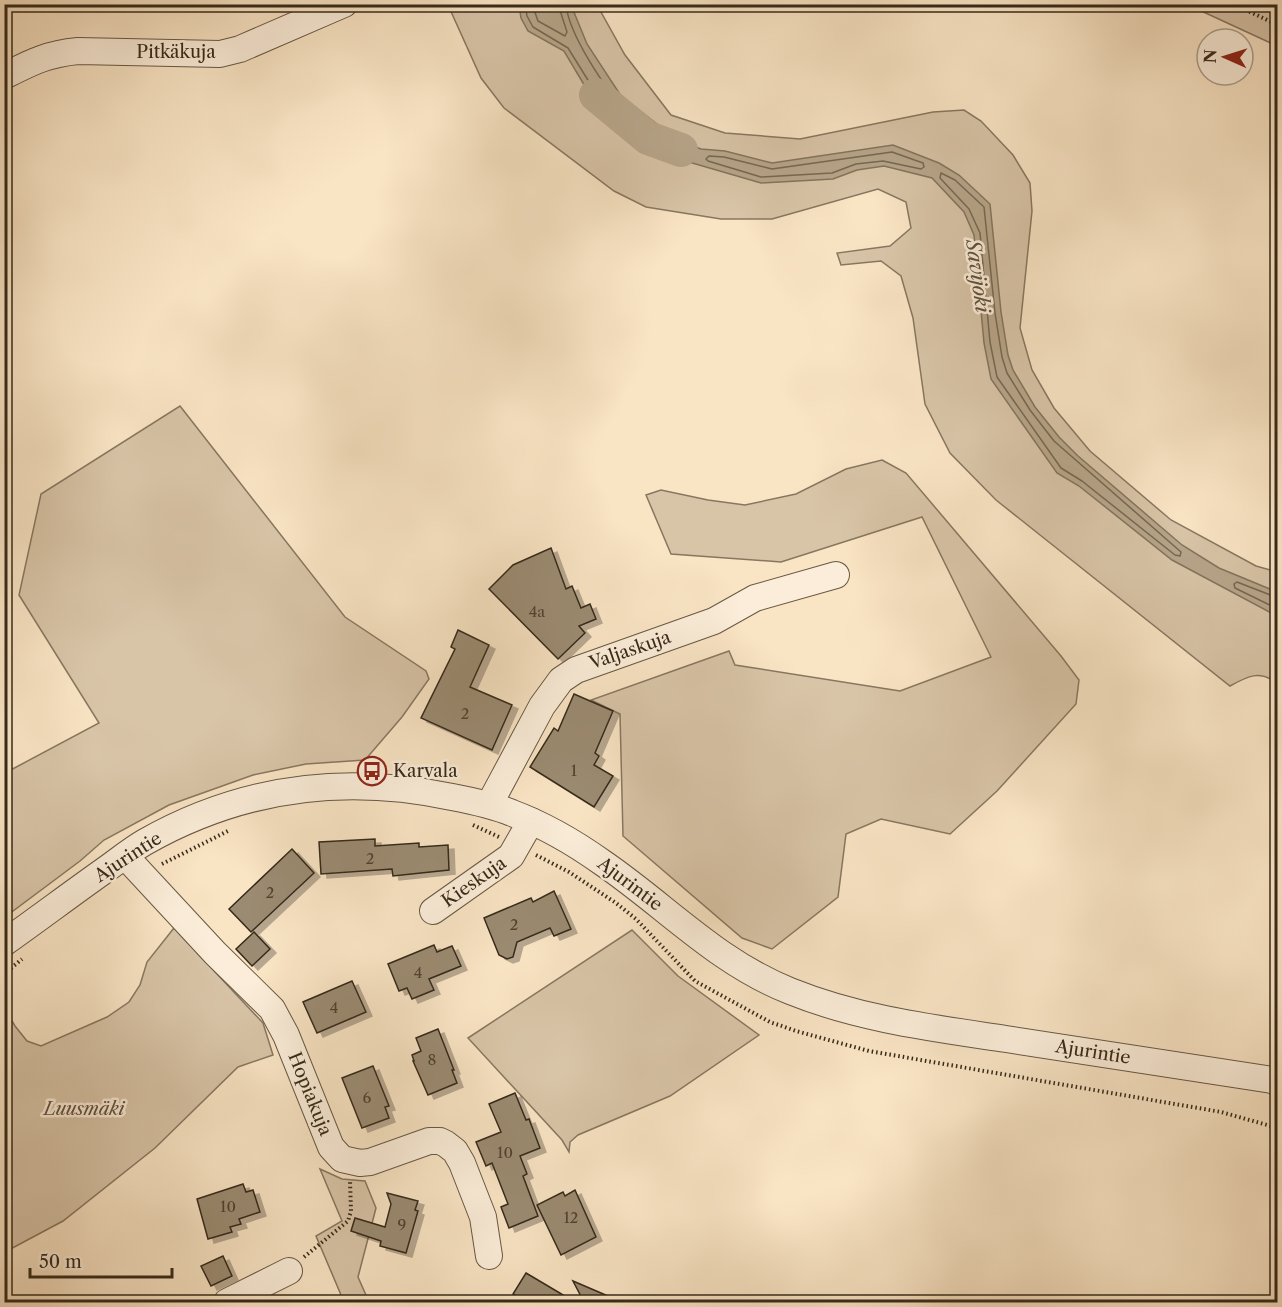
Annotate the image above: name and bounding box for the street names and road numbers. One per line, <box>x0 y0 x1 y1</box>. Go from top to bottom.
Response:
street label: Pitkäkuja <box>136 41 216 63</box>
street label: Valjaskuja <box>585 626 674 675</box>
street label: Ajurintie <box>89 827 166 887</box>
street label: Kieskuja <box>438 852 511 912</box>
street label: Ajurintie <box>592 852 667 916</box>
street label: Ajurintie <box>1053 1035 1132 1069</box>
street label: Hopiakuja <box>283 1049 337 1139</box>

